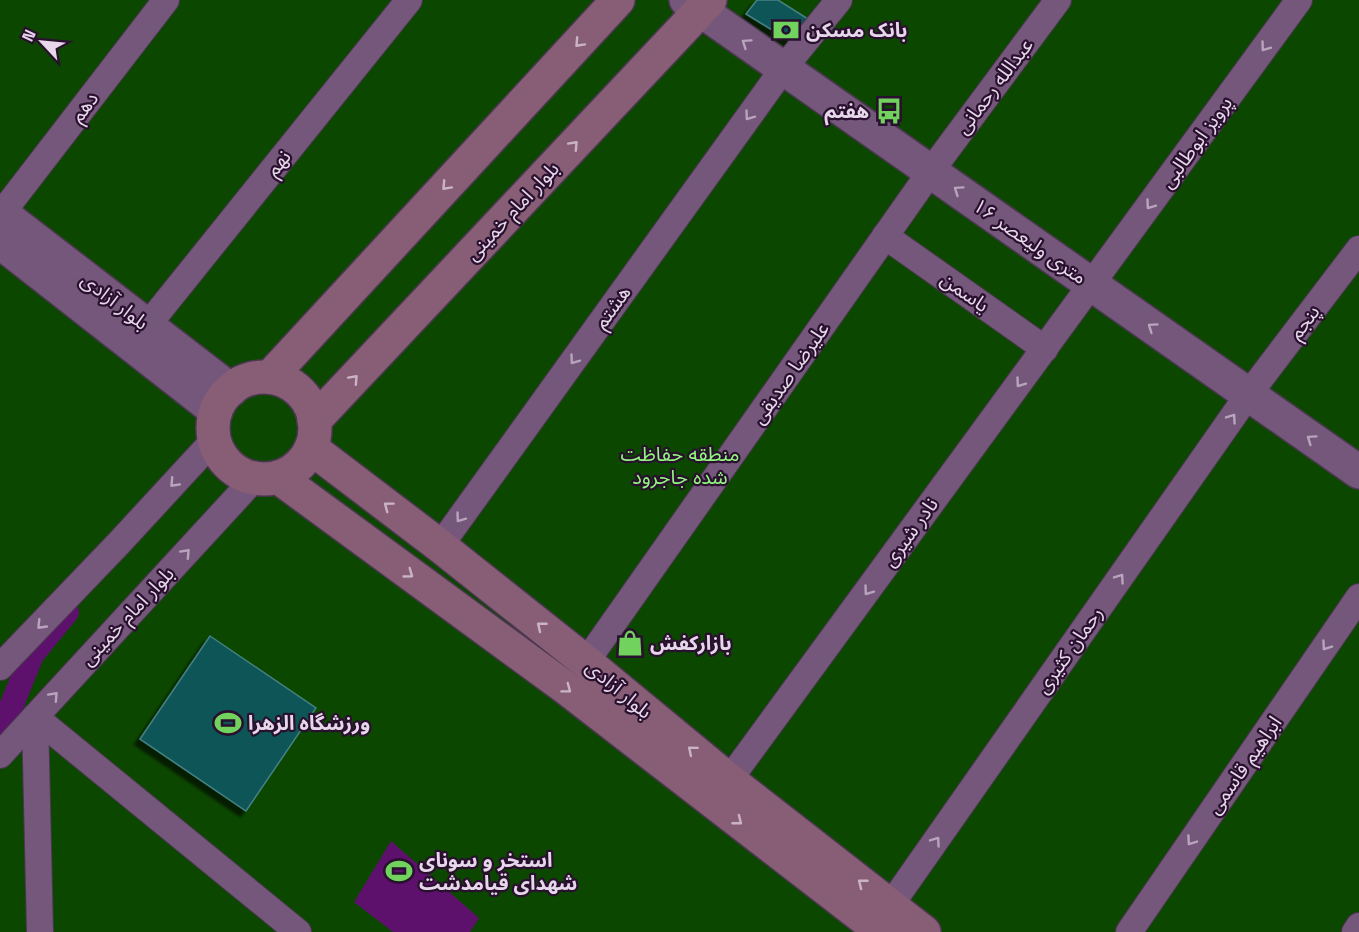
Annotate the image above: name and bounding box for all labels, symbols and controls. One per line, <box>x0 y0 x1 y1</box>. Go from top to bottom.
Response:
north arrow <box>12 12 72 72</box>
bank icon: بانک مسکن <box>771 15 801 45</box>
place label: بانک مسکن <box>806 17 907 43</box>
text: N <box>17 26 41 45</box>
street label: عبدالله رحمانی <box>949 33 1039 139</box>
one-way arrow <box>575 36 586 47</box>
one-way arrow <box>741 39 752 50</box>
one-way arrow <box>1261 41 1272 52</box>
street label: دهم <box>64 86 106 129</box>
street label: پرویز ابوطالبی <box>1154 91 1238 193</box>
bus stop icon: هفتم <box>874 96 904 126</box>
place label: هفتم <box>824 98 869 126</box>
one-way arrow <box>745 110 756 121</box>
one-way arrow <box>567 141 578 151</box>
street label: نهم <box>259 144 298 183</box>
street label: بلوار امام خمینی <box>459 156 566 267</box>
one-way arrow <box>442 179 453 190</box>
one-way arrow <box>953 186 964 197</box>
street label: ۱۶ متری ولیعصر <box>968 192 1092 290</box>
one-way arrow <box>1146 199 1157 210</box>
street label: بلوار آزادی <box>76 266 154 336</box>
street label: یاسمن <box>936 266 994 318</box>
street label: هشتم <box>588 280 638 335</box>
street label: پنجم <box>1283 299 1327 346</box>
street label: علیرضا صدیقی <box>745 317 835 429</box>
one-way arrow <box>1147 323 1158 334</box>
one-way arrow <box>570 354 581 365</box>
one-way arrow <box>347 375 358 386</box>
one-way arrow <box>1016 376 1027 387</box>
one-way arrow <box>1225 414 1236 425</box>
one-way arrow <box>1307 435 1318 446</box>
park label: منطقه حفاظت شده جاجرود <box>620 441 740 490</box>
one-way arrow <box>171 475 182 486</box>
street label: نادر شیری <box>876 492 944 572</box>
one-way arrow <box>383 502 394 513</box>
one-way arrow <box>456 512 467 523</box>
one-way arrow <box>179 549 190 559</box>
street label: بلوار امام خمینی <box>74 561 181 672</box>
one-way arrow <box>403 566 414 577</box>
one-way arrow <box>1113 573 1124 584</box>
one-way arrow <box>864 584 875 595</box>
street label: رحمان کثیری <box>1029 601 1109 699</box>
one-way arrow <box>37 618 48 628</box>
one-way arrow <box>537 622 548 633</box>
shop icon: بازارکفش <box>615 628 645 658</box>
place label: بازارکفش <box>650 630 732 656</box>
one-way arrow <box>1322 639 1333 650</box>
street label: بلوار آزادی <box>580 654 658 724</box>
one-way arrow <box>560 682 571 693</box>
one-way arrow <box>47 692 58 703</box>
sports icon: ورزشگاه الزهرا <box>213 708 243 738</box>
place label: ورزشگاه الزهرا <box>248 710 370 736</box>
street label: ابراهیم قاسمی <box>1201 711 1289 820</box>
one-way arrow <box>688 746 699 757</box>
one-way arrow <box>731 813 742 824</box>
one-way arrow <box>1187 834 1198 845</box>
one-way arrow <box>929 836 940 847</box>
place label: استخر و سونای شهدای قیامدشت <box>419 847 577 896</box>
sports icon: استخر و سونای شهدای قیامدشت <box>384 856 414 886</box>
one-way arrow <box>857 880 868 891</box>

